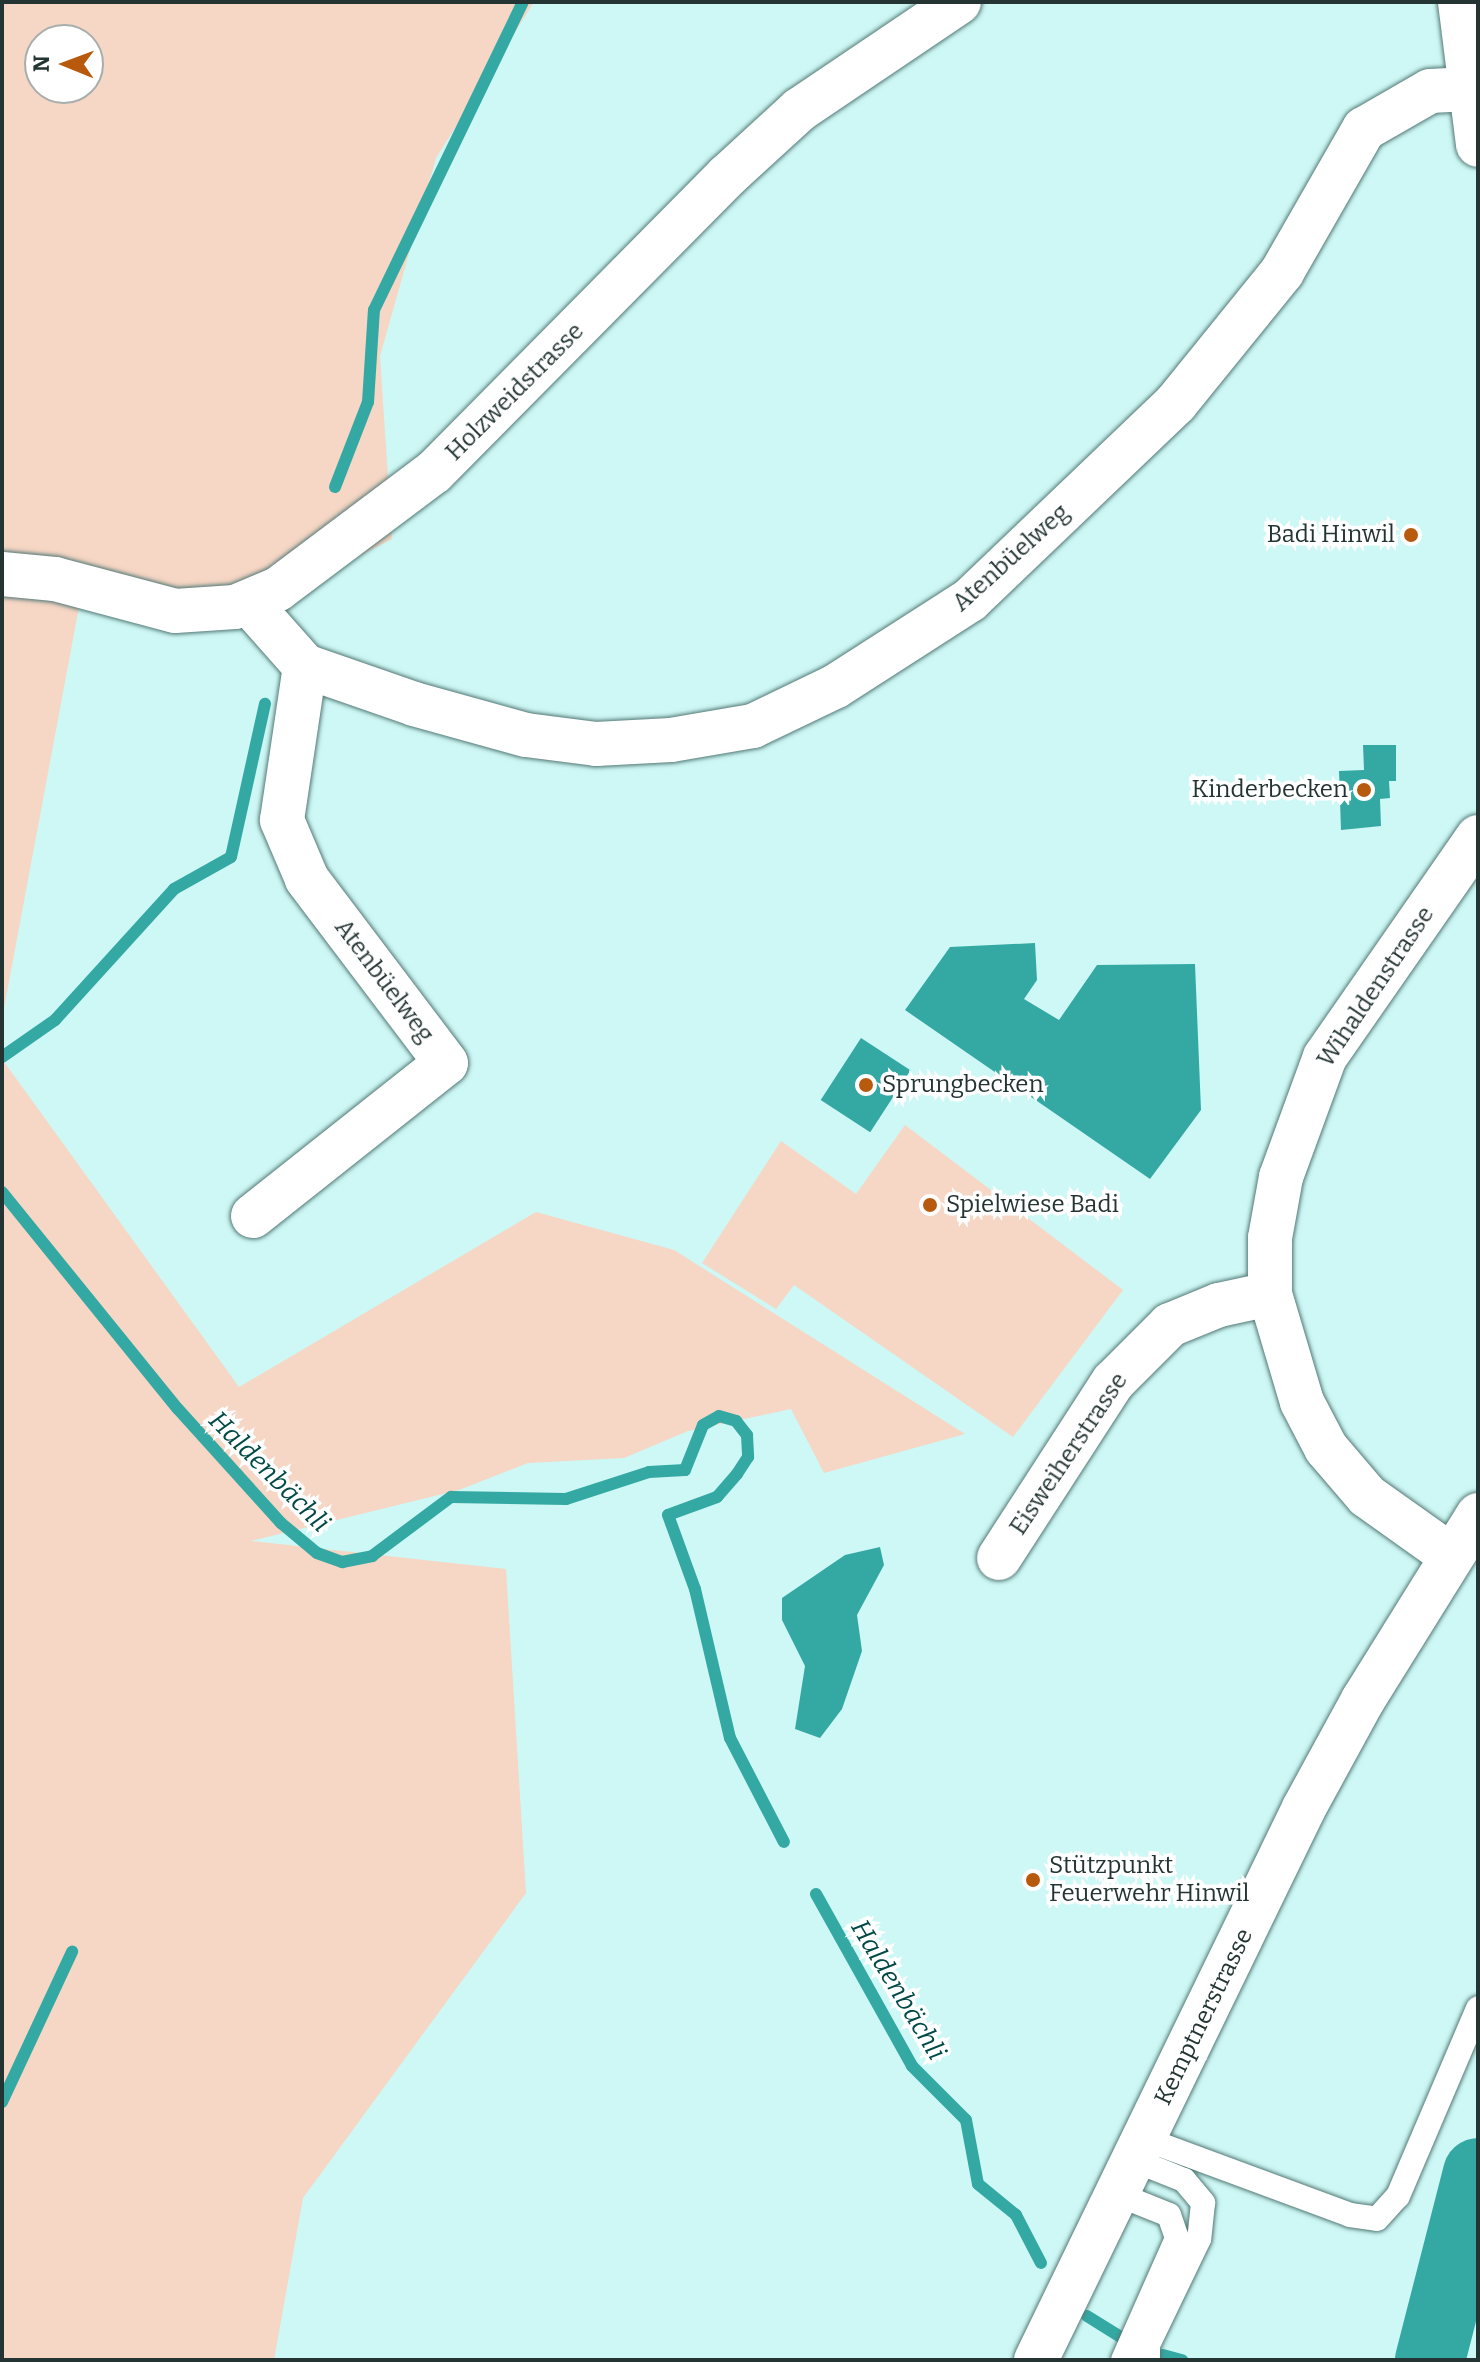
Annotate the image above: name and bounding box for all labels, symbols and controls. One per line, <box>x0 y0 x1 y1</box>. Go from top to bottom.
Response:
north arrow <box>24 24 104 104</box>
text: N <box>28 55 55 72</box>
street label: Holzweidstrasse <box>440 317 590 467</box>
street label: Atenbüelweg <box>947 498 1075 618</box>
place label: Badi Hinwil <box>1267 521 1395 549</box>
marker: Badi Hinwil <box>1402 526 1420 544</box>
place label: Kinderbecken <box>1192 776 1348 804</box>
marker: Kinderbecken <box>1355 781 1373 799</box>
street label: Wihaldenstrasse <box>1312 901 1440 1073</box>
street label: Atenbüelweg <box>328 914 440 1048</box>
place label: Sprungbecken <box>882 1071 1044 1099</box>
marker: Sprungbecken <box>857 1076 875 1094</box>
place label: Spielwiese Badi <box>946 1191 1119 1219</box>
marker: Spielwiese Badi <box>921 1196 939 1214</box>
street label: Eisweiherstrasse <box>1004 1367 1134 1541</box>
water label: Haldenbächli <box>202 1405 336 1539</box>
place label: Stützpunkt Feuerwehr Hinwil <box>1049 1852 1249 1908</box>
marker: Stützpunkt Feuerwehr Hinwil <box>1024 1871 1042 1889</box>
water label: Haldenbächli <box>844 1914 952 2066</box>
street label: Kemptnerstrasse <box>1149 1924 1259 2110</box>

